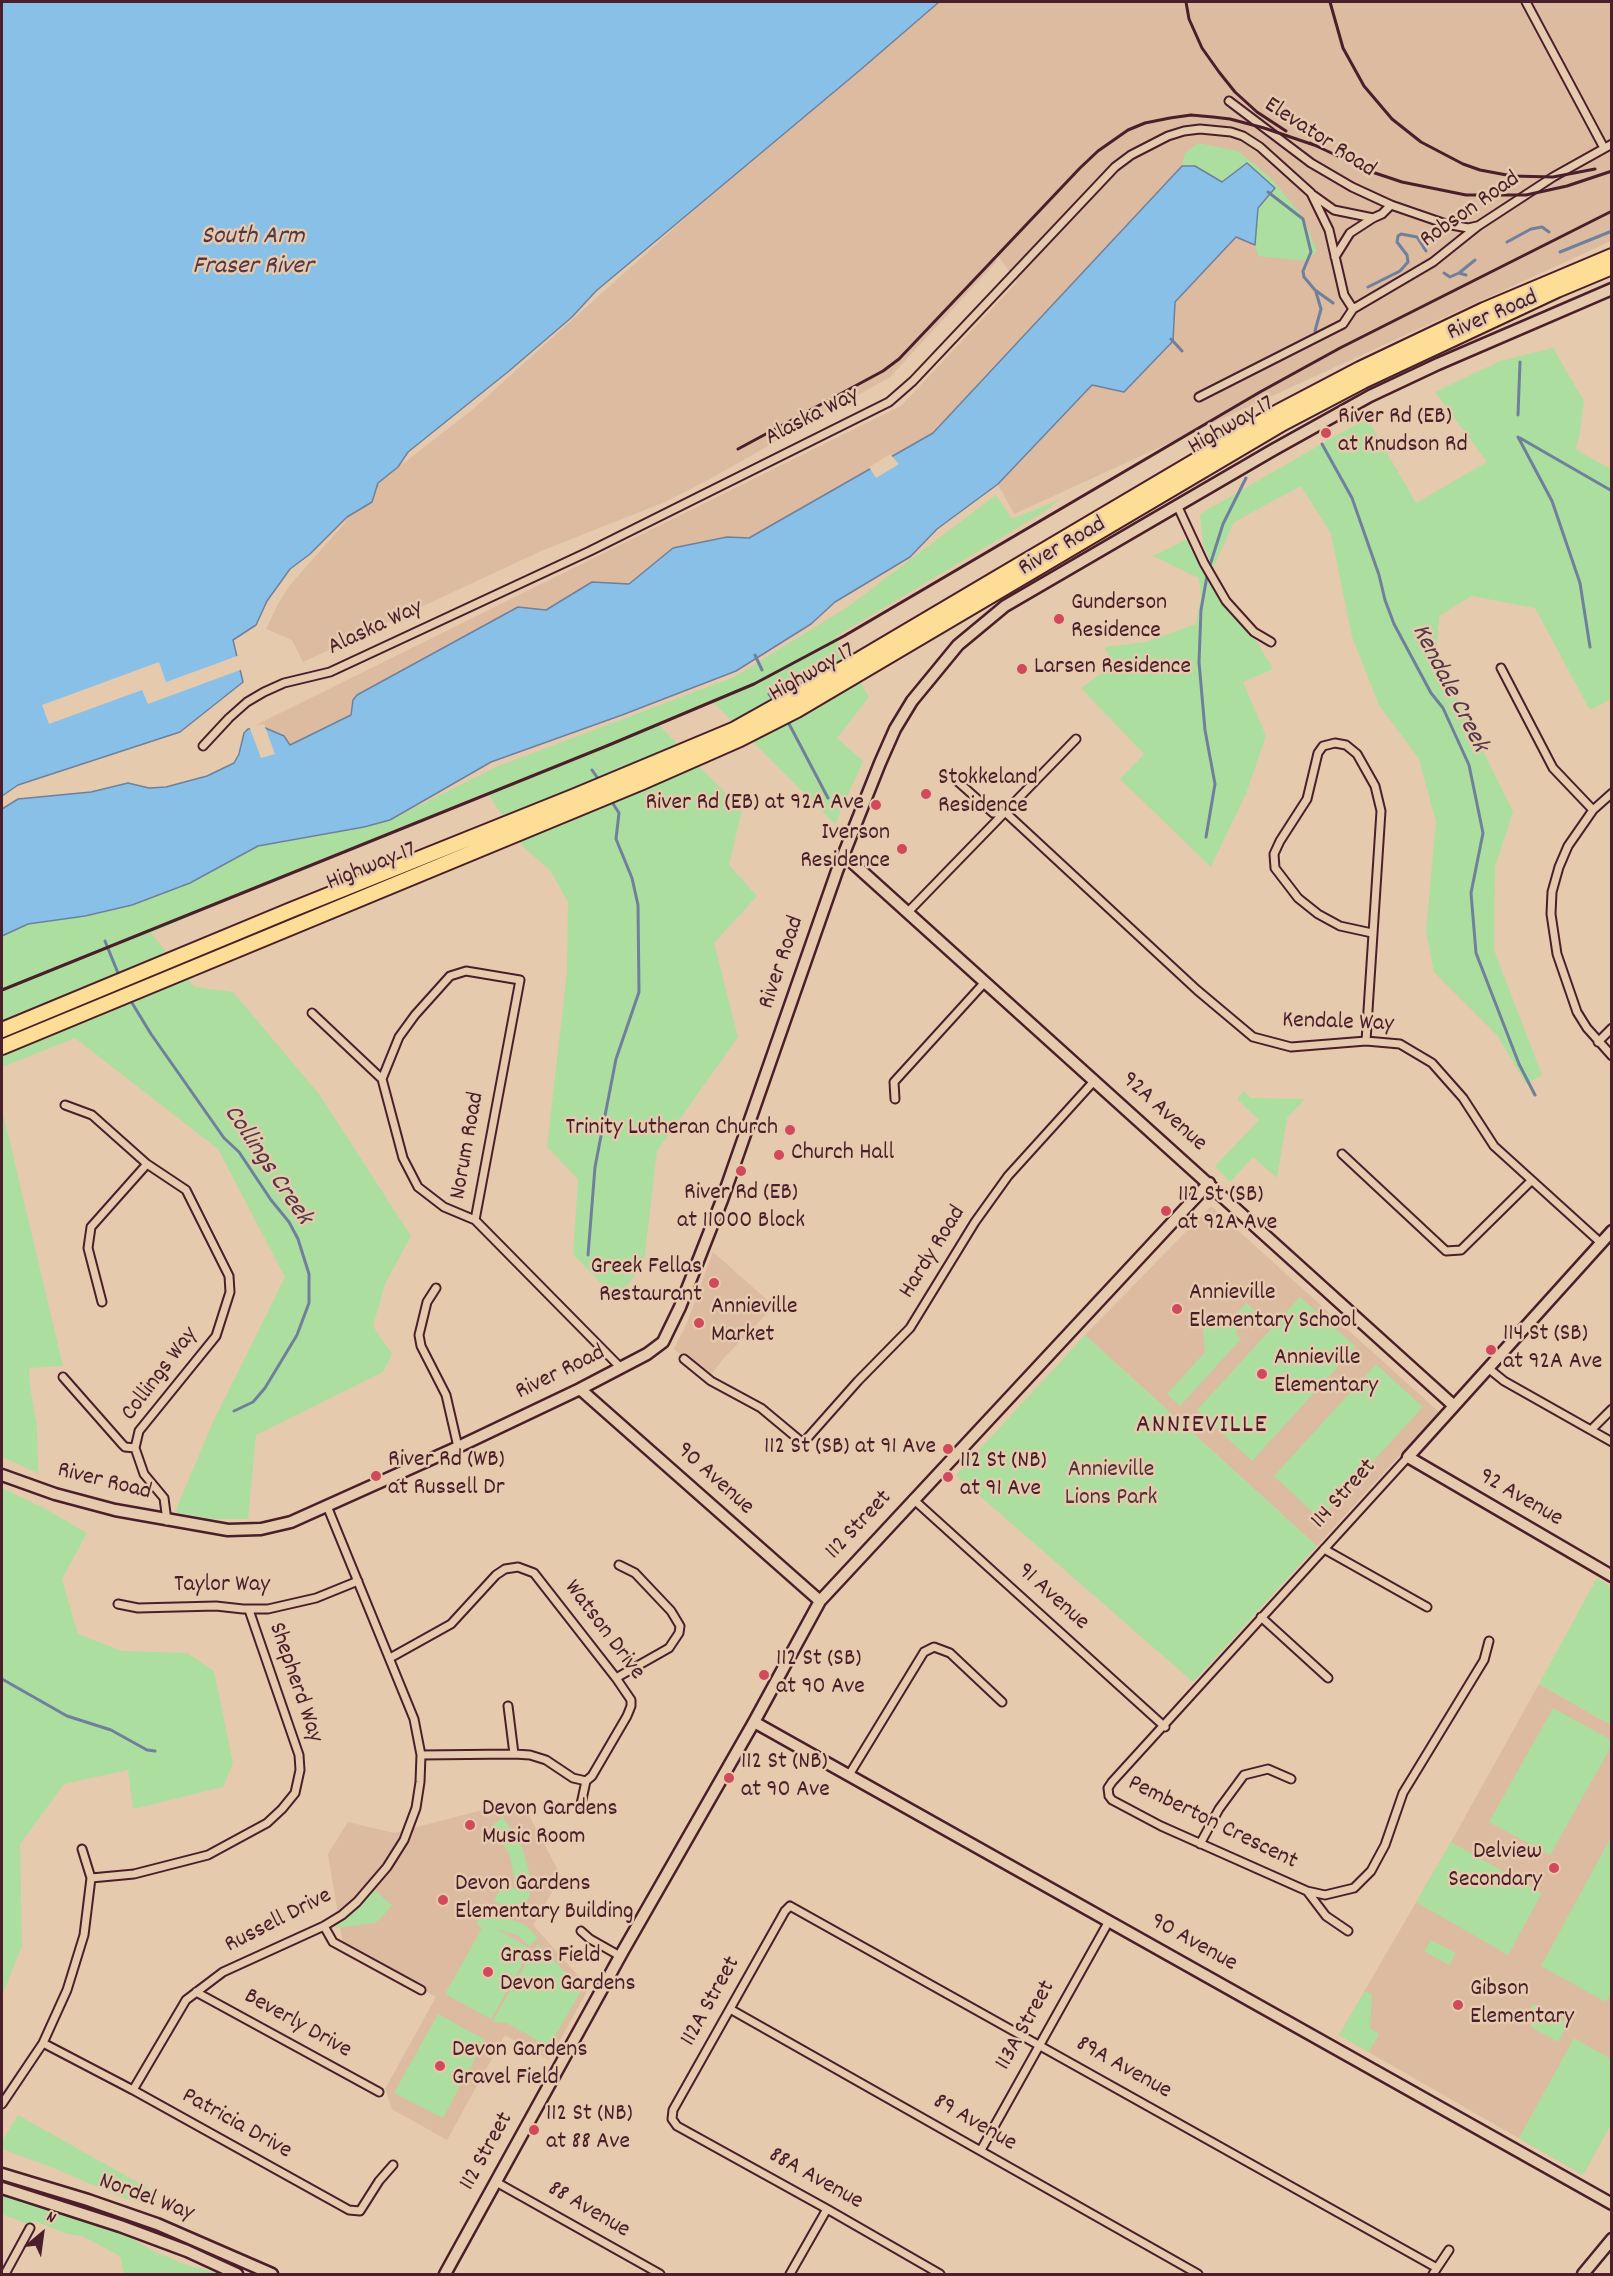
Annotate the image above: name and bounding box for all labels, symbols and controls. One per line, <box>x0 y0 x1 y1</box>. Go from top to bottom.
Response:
street label: Elevator Road <box>1258 92 1380 186</box>
street label: Robson Road <box>1416 166 1526 256</box>
water label: South Arm Fraser River <box>193 222 313 284</box>
street label: River Road <box>1443 285 1543 349</box>
street label: Alaska Way <box>761 382 865 454</box>
street label: Highway 17 <box>1184 391 1280 463</box>
place label: River Rd (EB) at Knudson Rd <box>1338 405 1468 461</box>
marker: River Rd (EB) at Knudson Rd <box>1319 426 1333 440</box>
street label: River Road <box>1014 512 1112 584</box>
place label: Gunderson Residence <box>1071 591 1167 647</box>
street label: Alaska Way <box>324 594 428 664</box>
marker: Gunderson Residence <box>1052 612 1066 626</box>
water label: Kendale Creek <box>1402 620 1494 758</box>
street label: Highway 17 <box>765 638 861 710</box>
place label: Larsen Residence <box>1034 655 1191 683</box>
marker: Larsen Residence <box>1015 662 1029 676</box>
place label: Stokkeland Residence <box>938 766 1038 822</box>
marker: Stokkeland Residence <box>919 787 933 801</box>
place label: River Rd (EB) at 92A Ave <box>645 791 864 819</box>
marker: River Rd (EB) at 92A Ave <box>869 798 883 812</box>
place label: Iverson Residence <box>800 821 890 877</box>
street label: Highway 17 <box>323 837 421 899</box>
marker: Iverson Residence <box>895 842 909 856</box>
street label: River Road <box>754 913 812 1013</box>
street label: Kendale Way <box>1282 1008 1394 1040</box>
street label: 92A Avenue <box>1114 1067 1212 1159</box>
street label: Norum Road <box>445 1090 493 1202</box>
water label: Collings Creek <box>215 1100 317 1232</box>
place label: Trinity Lutheran Church <box>566 1116 778 1144</box>
marker: Trinity Lutheran Church <box>783 1123 797 1137</box>
place label: Church Hall <box>791 1141 894 1169</box>
marker: Church Hall <box>772 1148 786 1162</box>
marker: River Rd (EB) at 11000 Block <box>734 1164 748 1178</box>
place label: River Rd (EB) at 11000 Block <box>677 1181 805 1237</box>
place label: 112 St (SB) at 92A Ave <box>1178 1183 1277 1239</box>
street label: Hardy Road <box>894 1201 974 1305</box>
marker: 112 St (SB) at 92A Ave <box>1159 1204 1173 1218</box>
place label: Greek Fellas Restaurant <box>590 1255 702 1311</box>
marker: Greek Fellas Restaurant <box>707 1276 721 1290</box>
place label: Annieville Elementary School <box>1189 1281 1357 1337</box>
place label: Annieville Market <box>711 1295 798 1351</box>
marker: Annieville Elementary School <box>1170 1302 1184 1316</box>
marker: Annieville Market <box>692 1316 706 1330</box>
street label: Collings Way <box>116 1322 206 1428</box>
place label: 114 St (SB) at 92A Ave <box>1503 1322 1602 1378</box>
street label: River Road <box>512 1340 610 1408</box>
marker: 114 St (SB) at 92A Ave <box>1484 1343 1498 1357</box>
place label: Annieville Elementary <box>1274 1346 1378 1402</box>
marker: Annieville Elementary <box>1255 1367 1269 1381</box>
district label: ANNIEVILLE <box>1136 1411 1268 1443</box>
place label: 112 St (SB) at 91 Ave <box>764 1435 936 1463</box>
street label: 90 Avenue <box>669 1437 759 1523</box>
marker: 112 St (SB) at 91 Ave <box>941 1442 955 1456</box>
place label: River Rd (WB) at Russell Dr <box>388 1448 505 1504</box>
place label: 112 St (NB) at 91 Ave <box>960 1449 1047 1505</box>
street label: 114 Street <box>1306 1454 1384 1536</box>
street label: River Road <box>54 1457 154 1509</box>
park label: Annieville Lions Park <box>1065 1458 1157 1514</box>
street label: 92 Avenue <box>1473 1463 1567 1535</box>
marker: River Rd (WB) at Russell Dr <box>369 1469 383 1483</box>
marker: 112 St (NB) at 91 Ave <box>941 1470 955 1484</box>
street label: 112 Street <box>821 1485 899 1567</box>
street label: 91 Avenue <box>1010 1558 1094 1638</box>
street label: Taylor Way <box>174 1573 270 1601</box>
street label: Watson Drive <box>556 1575 650 1687</box>
street label: Shepherd Way <box>260 1619 328 1747</box>
place label: 112 St (SB) at 90 Ave <box>776 1647 865 1703</box>
marker: 112 St (SB) at 90 Ave <box>757 1668 771 1682</box>
place label: 112 St (NB) at 90 Ave <box>741 1750 830 1806</box>
street label: Pemberton Crescent <box>1122 1770 1302 1878</box>
marker: 112 St (NB) at 90 Ave <box>722 1771 736 1785</box>
place label: Devon Gardens Music Room <box>482 1797 618 1853</box>
marker: Devon Gardens Music Room <box>463 1818 477 1832</box>
place label: Delview Secondary <box>1448 1840 1542 1896</box>
marker: Delview Secondary <box>1547 1861 1561 1875</box>
place label: Devon Gardens Elementary Building <box>455 1872 634 1928</box>
street label: Russell Drive <box>221 1883 337 1961</box>
marker: Devon Gardens Elementary Building <box>436 1893 450 1907</box>
street label: 90 Avenue <box>1144 1908 1242 1980</box>
place label: Grass Field Devon Gardens <box>500 1944 636 2000</box>
street label: 112A Street <box>676 1952 748 2052</box>
marker: Grass Field Devon Gardens <box>481 1965 495 1979</box>
street label: 113A Street <box>991 1976 1063 2076</box>
place label: Gibson Elementary <box>1470 1977 1574 2033</box>
street label: Beverly Drive <box>238 1984 356 2066</box>
marker: Gibson Elementary <box>1451 1998 1465 2012</box>
street label: 89A Avenue <box>1070 2031 1176 2107</box>
place label: Devon Gardens Gravel Field <box>452 2038 588 2094</box>
marker: Devon Gardens Gravel Field <box>433 2059 447 2073</box>
street label: Patricia Drive <box>176 2083 296 2167</box>
street label: 89 Avenue <box>927 2089 1021 2159</box>
place label: 112 St (NB) at 88 Ave <box>546 2102 633 2158</box>
street label: 112 Street <box>455 2108 521 2196</box>
marker: 112 St (NB) at 88 Ave <box>527 2123 541 2137</box>
street label: 88A Avenue <box>763 2142 867 2218</box>
street label: Nordel Way <box>94 2169 198 2229</box>
street label: 88 Avenue <box>542 2176 634 2246</box>
north arrow <box>12 2204 72 2264</box>
text: N <box>42 2206 60 2230</box>

